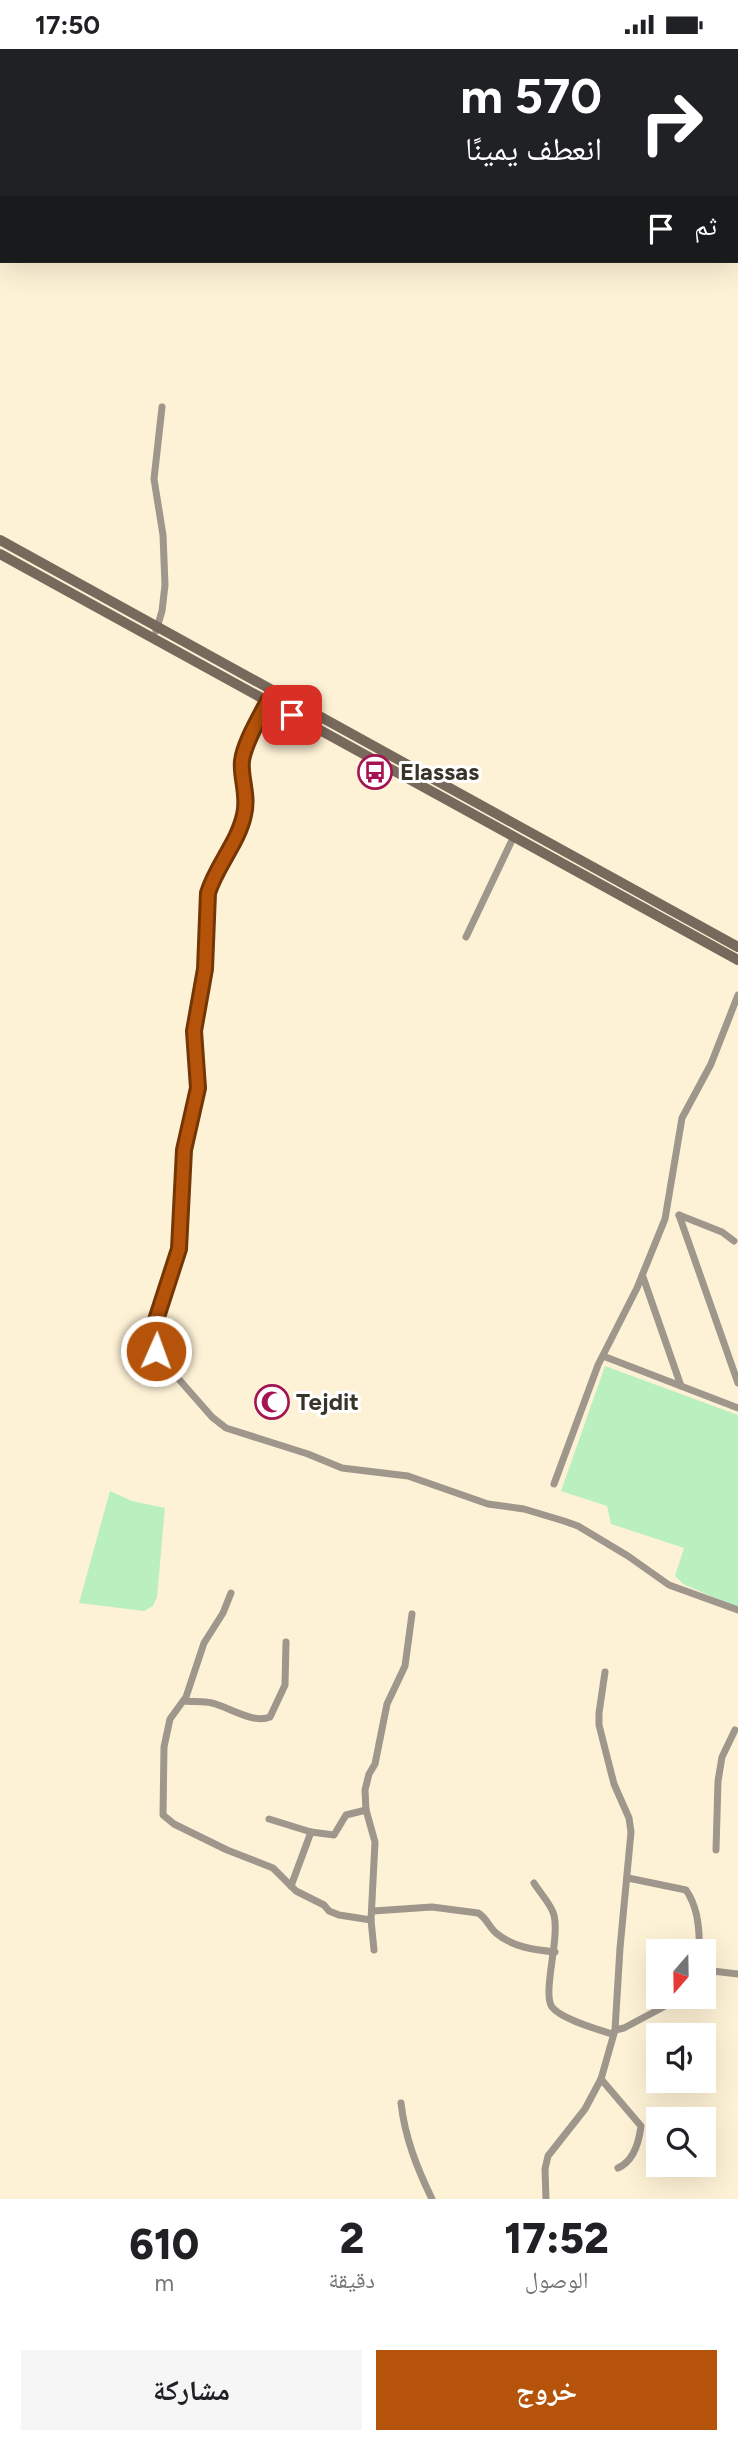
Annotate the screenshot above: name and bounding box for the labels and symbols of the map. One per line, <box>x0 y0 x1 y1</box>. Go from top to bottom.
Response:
pin <box>262 685 322 745</box>
bus stop icon: Elassas <box>356 753 394 791</box>
place label: Elassas <box>400 757 479 786</box>
position arrow <box>119 1314 193 1388</box>
mosque icon: Tejdit <box>253 1383 291 1421</box>
place label: Tejdit <box>296 1387 359 1416</box>
north arrow <box>646 1939 716 2009</box>

